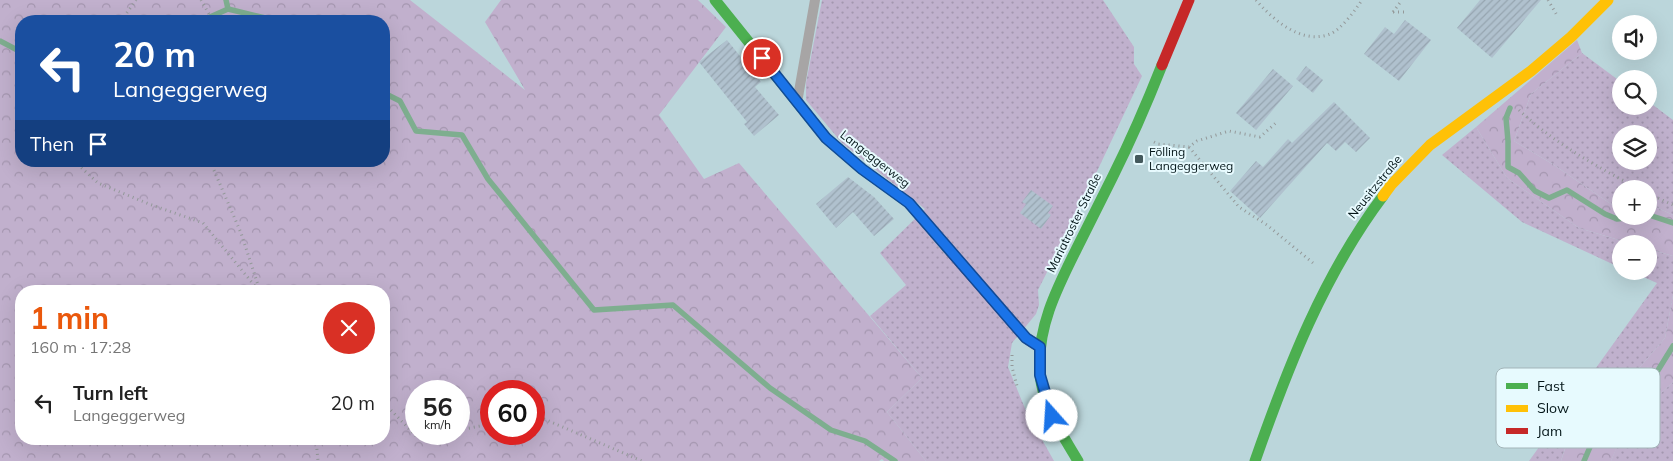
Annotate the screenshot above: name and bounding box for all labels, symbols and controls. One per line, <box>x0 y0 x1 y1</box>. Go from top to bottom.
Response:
map controls <box>1612 15 1657 280</box>
button: sound <box>1612 15 1657 60</box>
text: 20 m <box>113 32 196 76</box>
icon: left <box>30 35 95 100</box>
pin <box>741 37 783 79</box>
icon: arrive <box>748 44 776 72</box>
button: search <box>1612 70 1657 115</box>
text: Langeggerweg <box>113 75 268 103</box>
button: layers <box>1612 125 1657 170</box>
street label: Langeggerweg <box>837 127 913 190</box>
icon: arrive <box>84 130 112 158</box>
text: Then <box>30 132 74 156</box>
place label: Fölling Langeggerweg <box>1149 144 1233 173</box>
street label: Neusitzstraße <box>1344 152 1405 221</box>
marker: Fölling Langeggerweg <box>1133 153 1145 165</box>
street label: Mariatroster Straße <box>1043 171 1104 275</box>
button: + <box>1612 180 1657 225</box>
button: − <box>1612 235 1657 280</box>
text: 1 min <box>30 299 109 337</box>
button: close <box>323 302 375 354</box>
text: 160 m · 17:28 <box>30 337 131 357</box>
legend <box>1496 368 1660 448</box>
text: Fast <box>1537 377 1565 395</box>
speed limit sign: 60 <box>480 380 545 445</box>
text: Turn left <box>73 381 148 405</box>
icon: left <box>30 389 58 417</box>
position arrow <box>1025 389 1077 441</box>
text: 20 m <box>331 391 375 415</box>
text: 56 <box>422 391 453 422</box>
text: Slow <box>1537 399 1569 417</box>
text: Langeggerweg <box>73 405 185 425</box>
text: km/h <box>424 417 451 432</box>
text: Jam <box>1537 422 1562 440</box>

